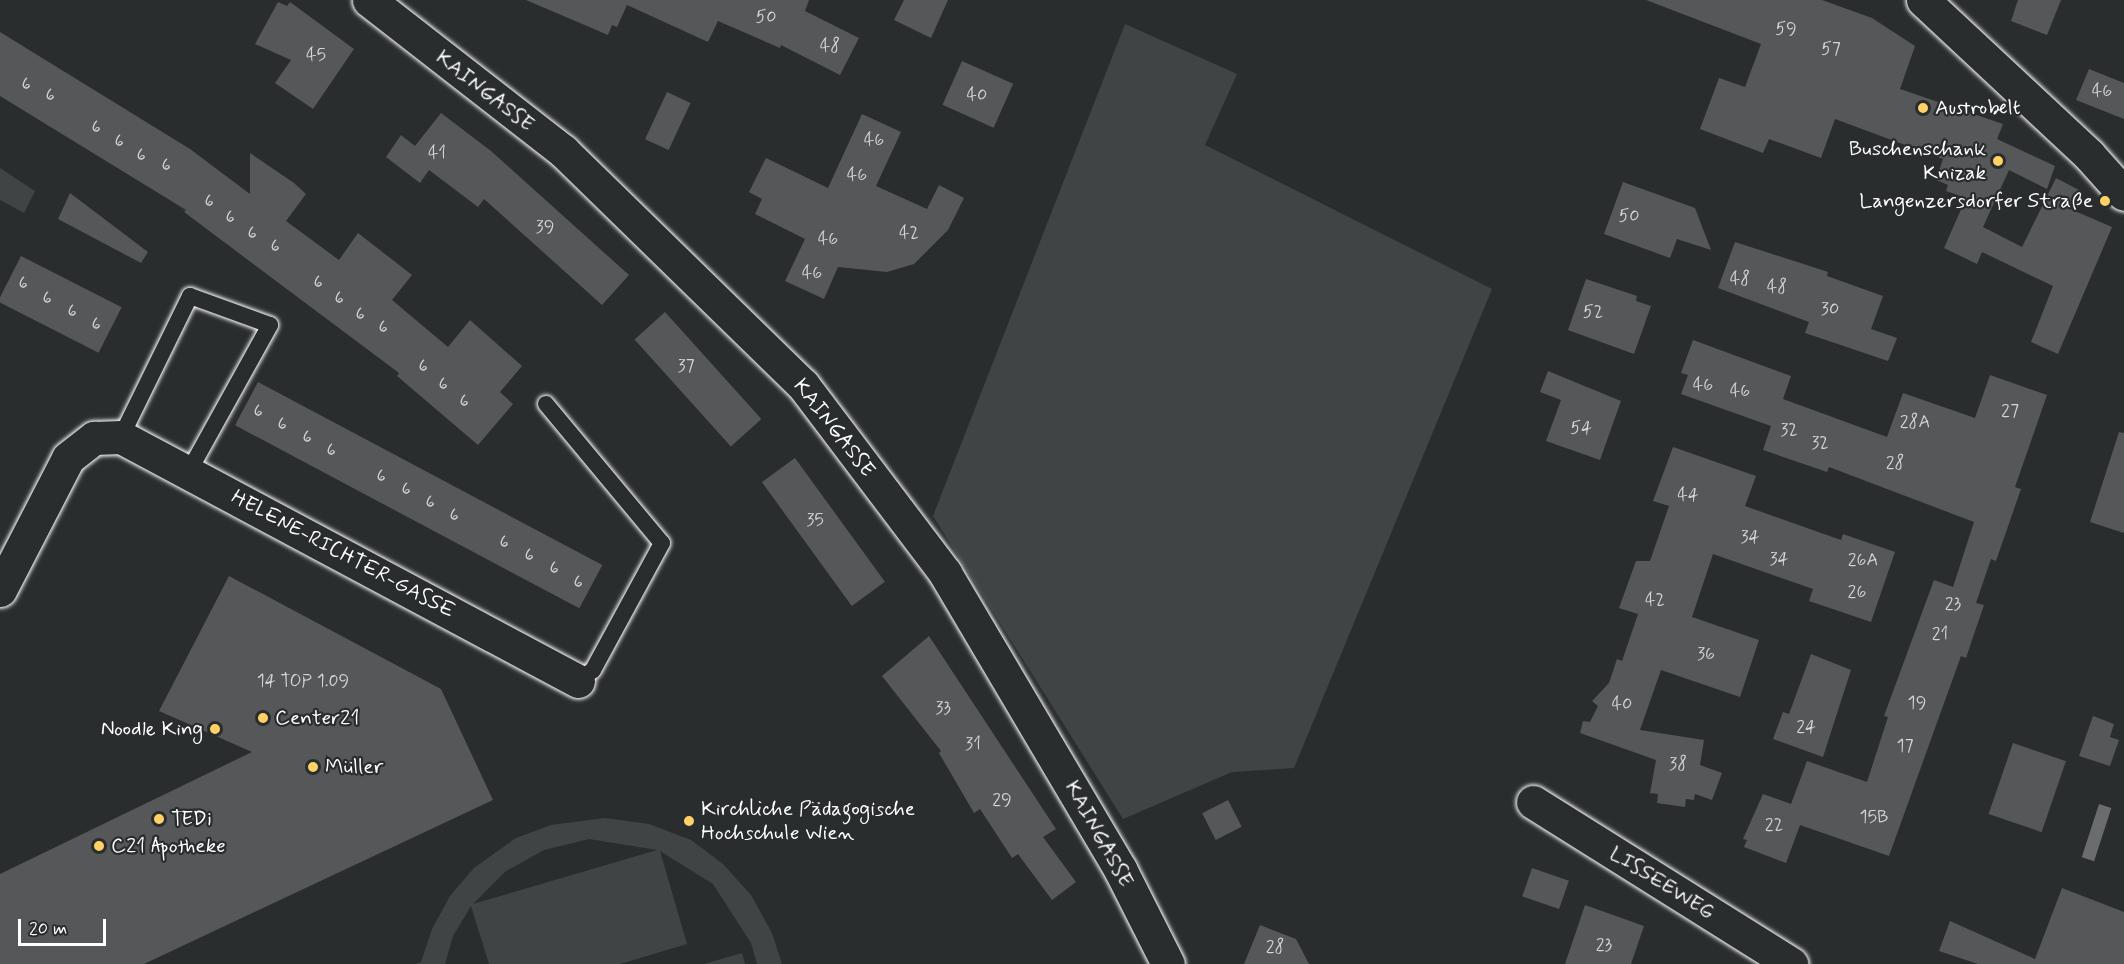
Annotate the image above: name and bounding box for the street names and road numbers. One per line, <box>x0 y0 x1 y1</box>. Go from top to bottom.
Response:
street label: KAINGASSE <box>431 45 539 137</box>
street label: KAINGASSE <box>788 374 880 482</box>
street label: HELENE-RICHTER-GASSE <box>227 484 459 624</box>
street label: KAINGASSE <box>1059 776 1139 892</box>
street label: LISSEEWEG <box>1605 841 1719 925</box>

